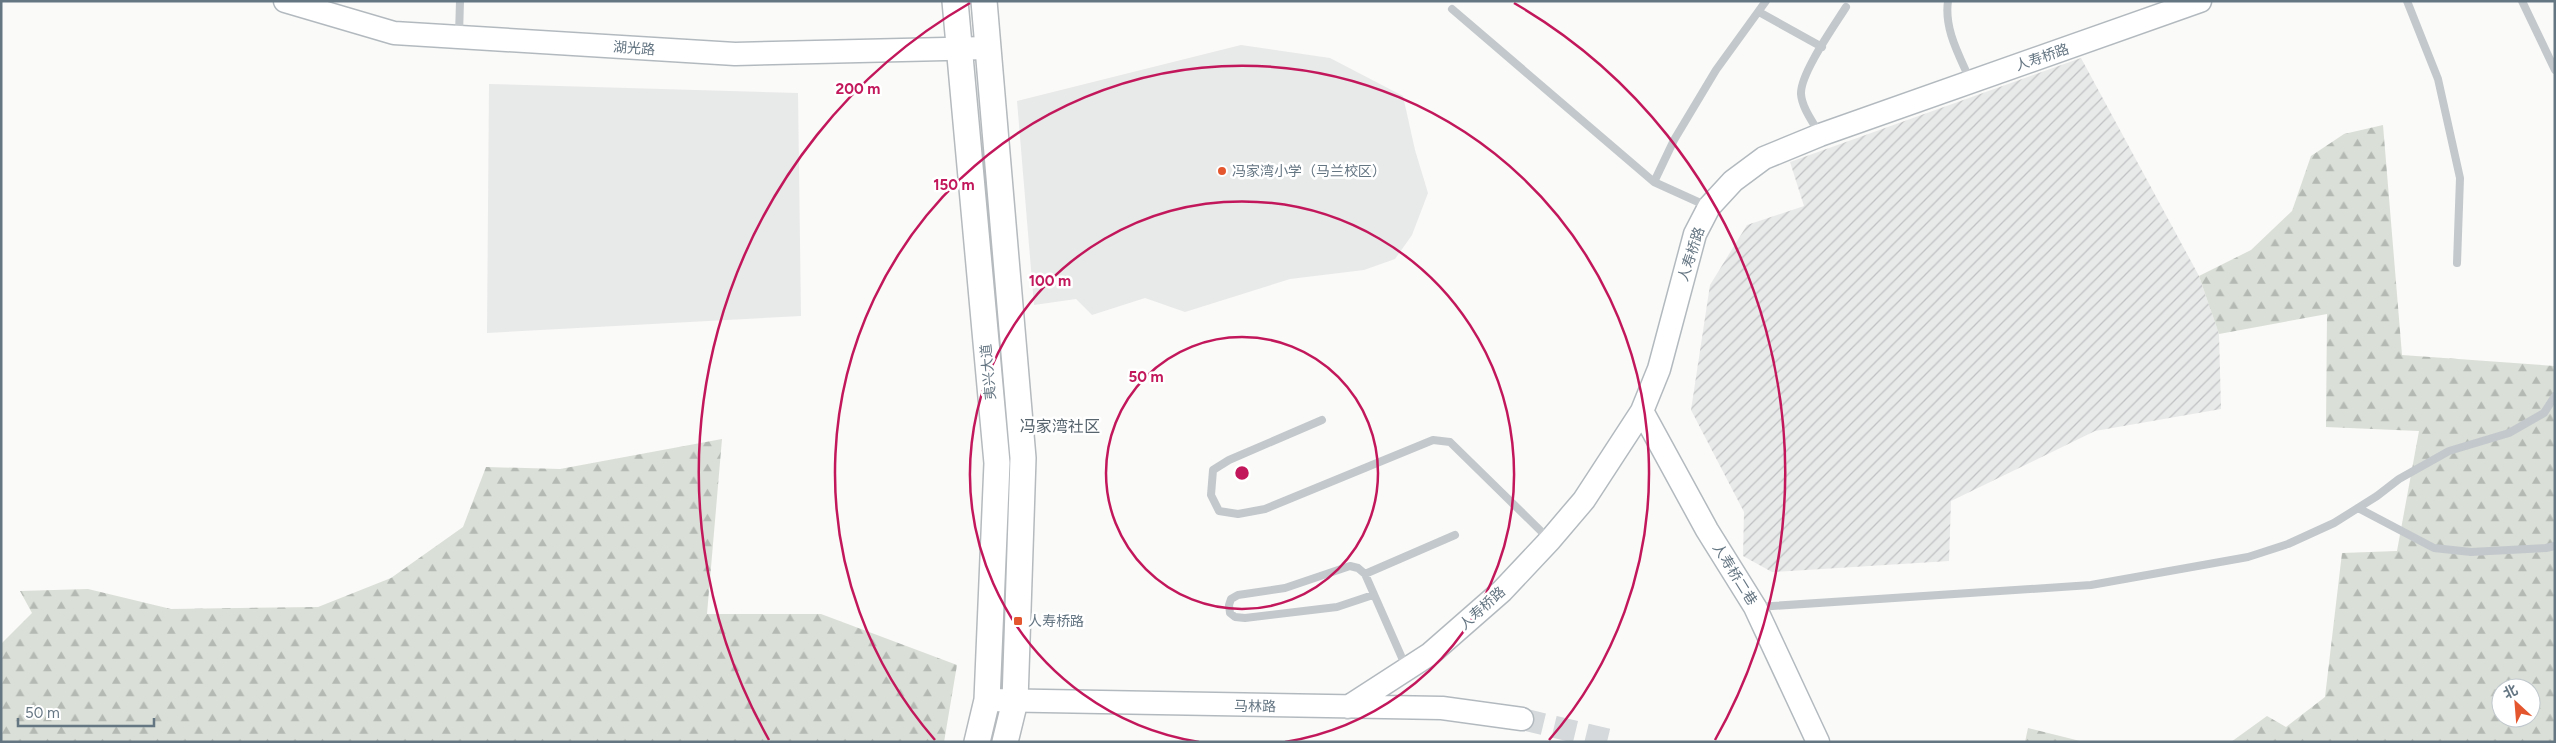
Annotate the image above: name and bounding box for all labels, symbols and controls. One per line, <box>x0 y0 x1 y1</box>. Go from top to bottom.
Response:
street label: 湖光路 <box>612 39 656 58</box>
street label: 人寿桥路 <box>2013 40 2071 75</box>
text: 200 m <box>836 80 880 98</box>
place label: 冯家湾小学（马兰校区） <box>1232 163 1386 180</box>
marker: 冯家湾小学（马兰校区） <box>1216 165 1228 177</box>
text: 150 m <box>933 176 975 194</box>
street label: 人寿桥路 <box>1675 225 1708 283</box>
text: 100 m <box>1029 272 1071 290</box>
street label: 夷兴大道 <box>978 343 999 401</box>
text: 50 m <box>1128 368 1164 386</box>
district label: 冯家湾社区 <box>1020 417 1100 436</box>
centre of rings <box>1233 464 1251 482</box>
street label: 人寿桥二巷 <box>1709 540 1760 608</box>
street label: 人寿桥路 <box>1456 583 1509 633</box>
place label: 人寿桥路 <box>1028 613 1084 630</box>
marker: 人寿桥路 <box>1012 615 1024 627</box>
north arrow <box>2491 678 2541 728</box>
text: 北 <box>2501 681 2521 702</box>
scale bar <box>18 696 154 728</box>
street label: 马林路 <box>1234 698 1276 715</box>
text: 50 m <box>25 704 60 722</box>

